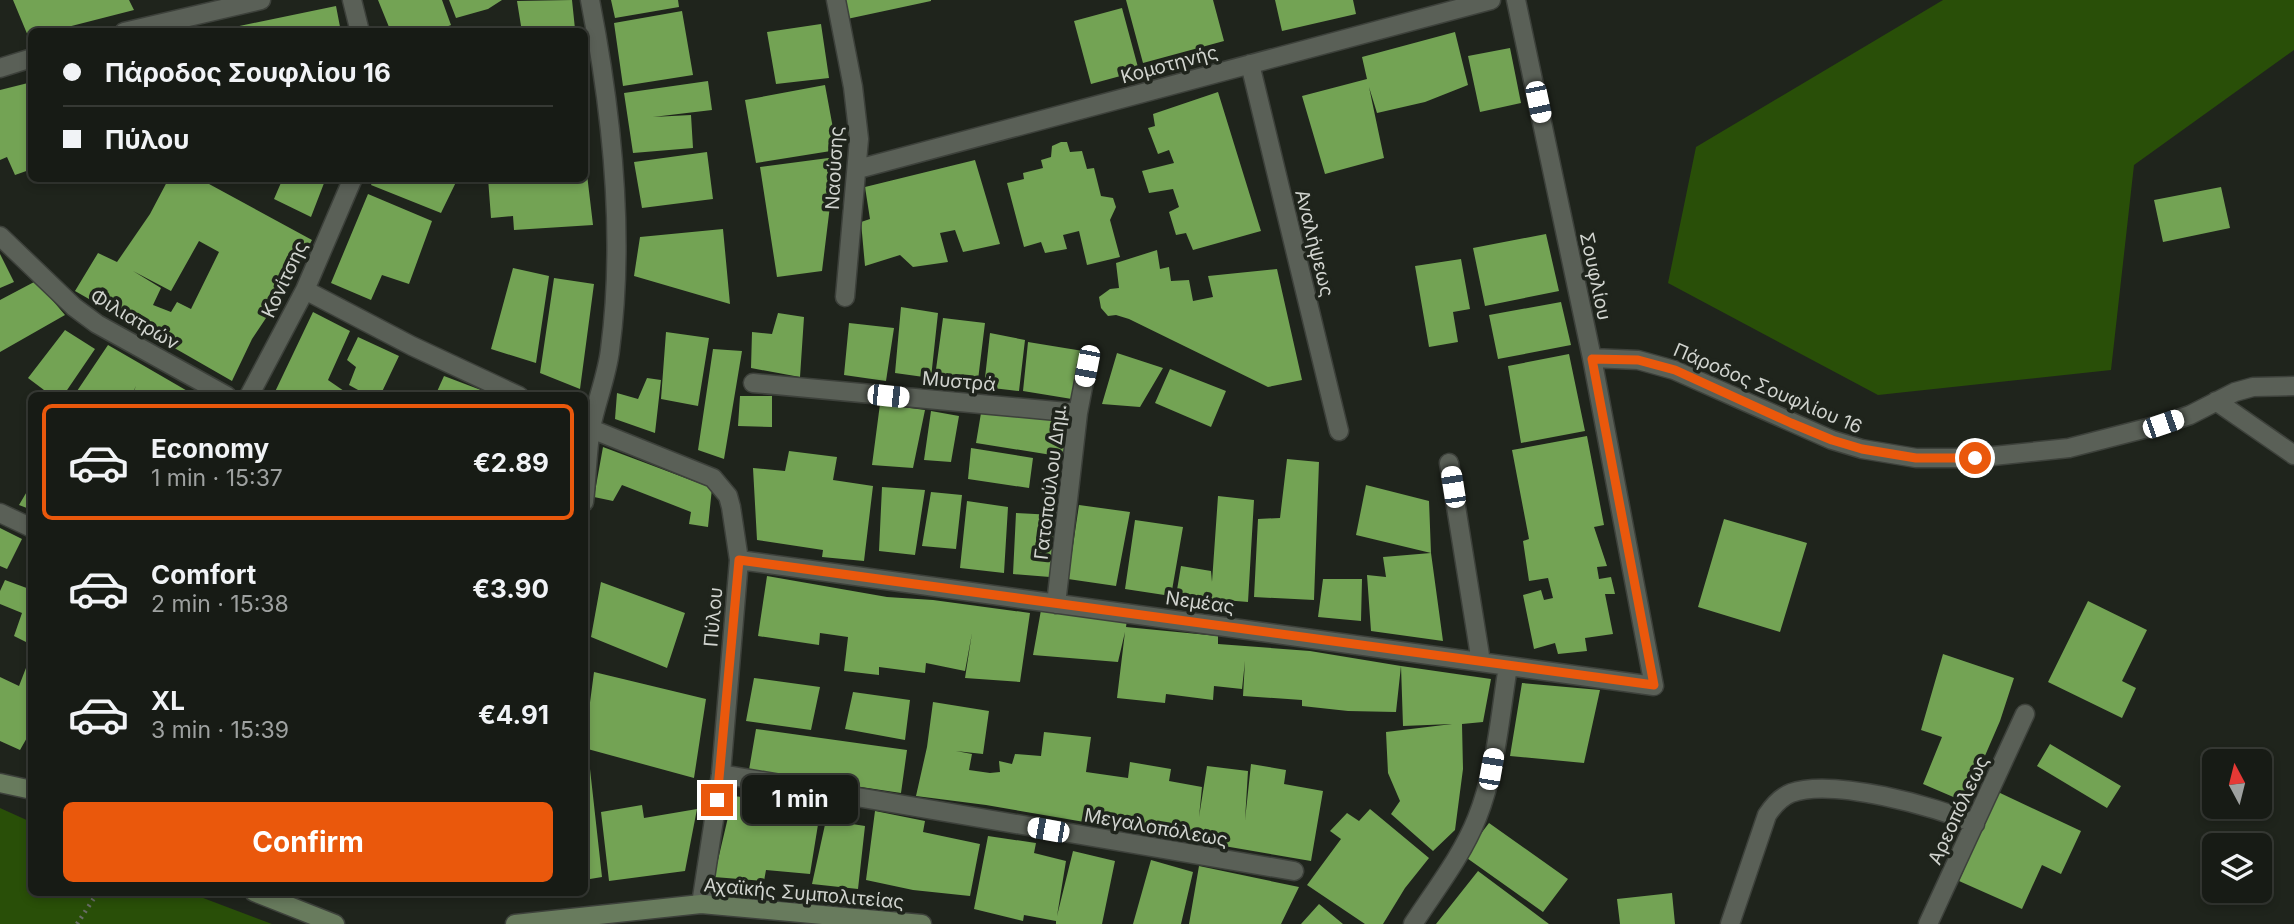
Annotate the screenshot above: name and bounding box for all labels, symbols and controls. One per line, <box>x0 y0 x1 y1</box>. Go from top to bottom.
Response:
street label: Κομοτηνής <box>1118 40 1220 88</box>
text: Πάροδος Σουφλίου 16 <box>105 57 391 88</box>
car <box>1524 79 1553 125</box>
text: Πύλου <box>105 124 189 155</box>
street label: Ναούσης <box>821 126 848 210</box>
street label: Αναλήψεως <box>1290 187 1339 299</box>
street label: Σουφλίου <box>1575 230 1616 322</box>
street label: Κονίτσης <box>257 237 312 321</box>
street label: Φιλιατρών <box>86 284 183 355</box>
street label: Πάροδος Σουφλίου 16 <box>1670 338 1866 439</box>
car <box>1073 343 1102 389</box>
street label: Μυστρά <box>921 367 997 396</box>
car <box>867 383 910 409</box>
street label: Γατοπούλου Δημ. <box>1030 403 1071 561</box>
car <box>2140 407 2187 441</box>
icon: car <box>67 431 130 494</box>
text: Economy <box>151 433 269 464</box>
route start <box>1959 442 1991 474</box>
text: €2.89 <box>473 447 549 478</box>
text: 1 min · 15:37 <box>151 464 283 492</box>
car <box>1440 465 1467 509</box>
icon: car <box>67 557 130 620</box>
text: Comfort <box>151 559 256 590</box>
text: €3.90 <box>472 573 549 604</box>
street label: Πύλου <box>699 586 728 648</box>
street label: Νεμέας <box>1164 586 1236 619</box>
text: 2 min · 15:38 <box>151 590 289 618</box>
icon: car <box>67 683 130 746</box>
text: XL <box>151 685 185 716</box>
text: €4.91 <box>478 699 549 730</box>
text: 3 min · 15:39 <box>151 716 289 744</box>
car <box>1478 746 1505 792</box>
north arrow <box>2202 749 2272 819</box>
map controls <box>2202 749 2272 903</box>
street label: Αρεοπόλεως <box>1923 752 1994 868</box>
callout: 1 min <box>742 776 857 824</box>
route end <box>701 784 733 816</box>
text: 1 min <box>772 785 828 813</box>
button: Confirm <box>63 802 553 882</box>
street label: Μεγαλοπόλεως <box>1082 804 1230 851</box>
car <box>1026 816 1071 844</box>
button: layers <box>2202 833 2272 903</box>
street label: Αχαϊκής Συμπολιτείας <box>703 873 905 914</box>

